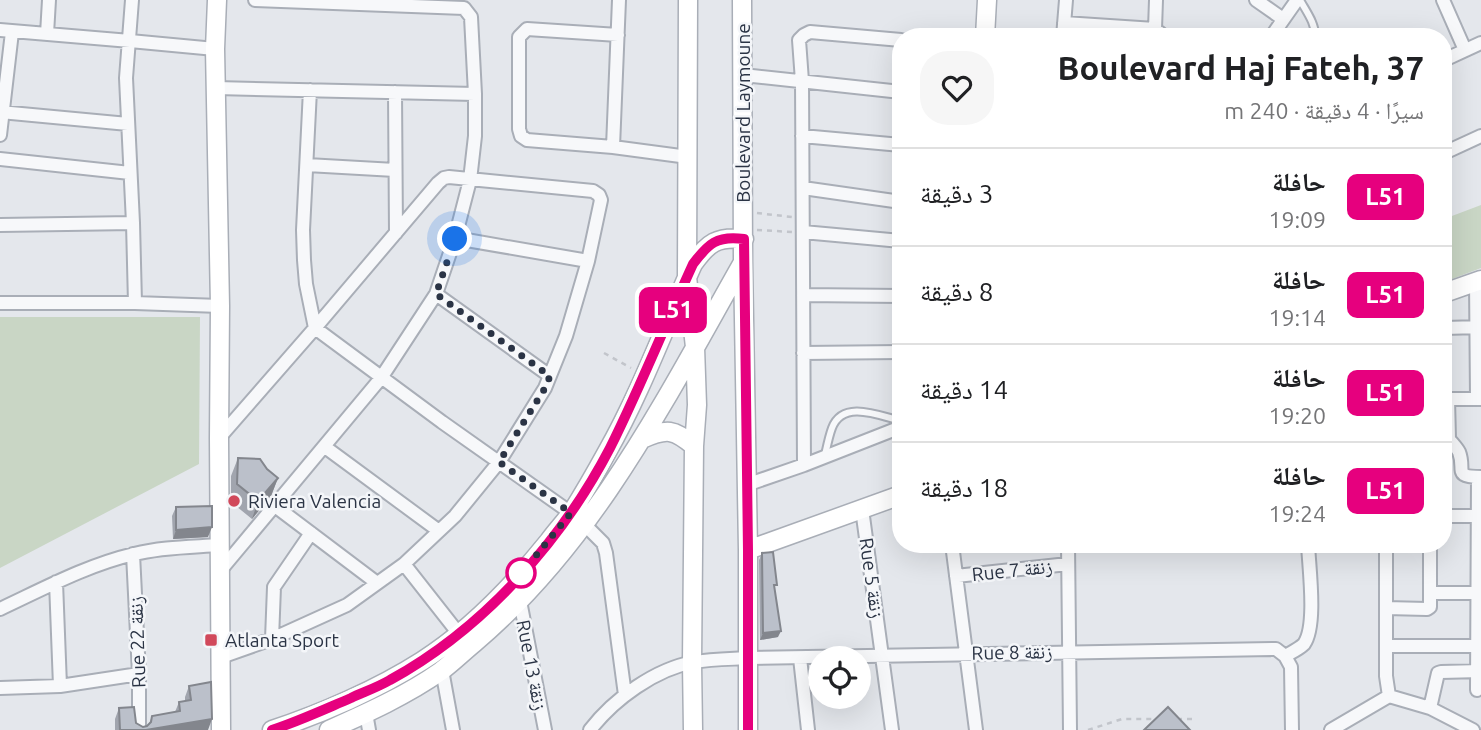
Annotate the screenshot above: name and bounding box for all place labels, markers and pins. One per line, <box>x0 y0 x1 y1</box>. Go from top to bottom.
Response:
place label: Riviera Valencia <box>248 490 381 512</box>
marker: Riviera Valencia <box>226 493 242 509</box>
unlabelled marker <box>506 558 536 588</box>
place label: Atlanta Sport <box>225 629 339 651</box>
marker: Atlanta Sport <box>203 632 219 648</box>

